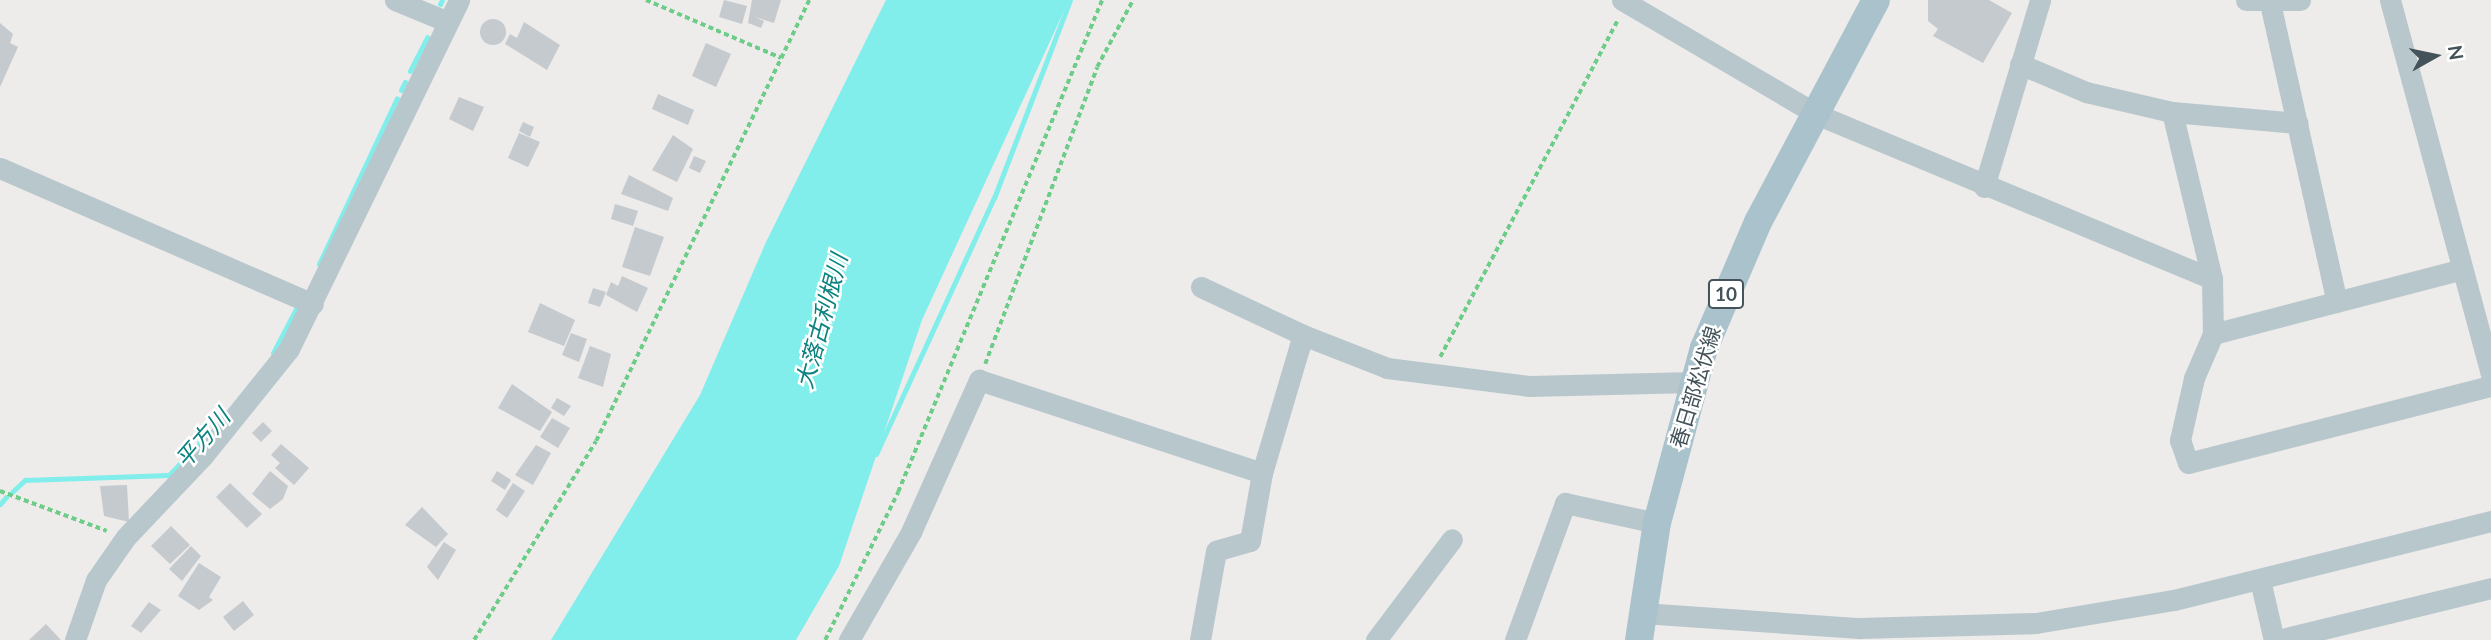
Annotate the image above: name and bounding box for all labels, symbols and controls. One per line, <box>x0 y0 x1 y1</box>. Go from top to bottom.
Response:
north arrow <box>2400 21 2470 91</box>
text: N <box>2444 44 2469 62</box>
water label: 大落古利根川 <box>790 251 852 391</box>
road number: 10 <box>1707 278 1745 310</box>
street label: 春日部松伏線 <box>1665 323 1725 451</box>
water label: 平方川 <box>169 403 235 473</box>

